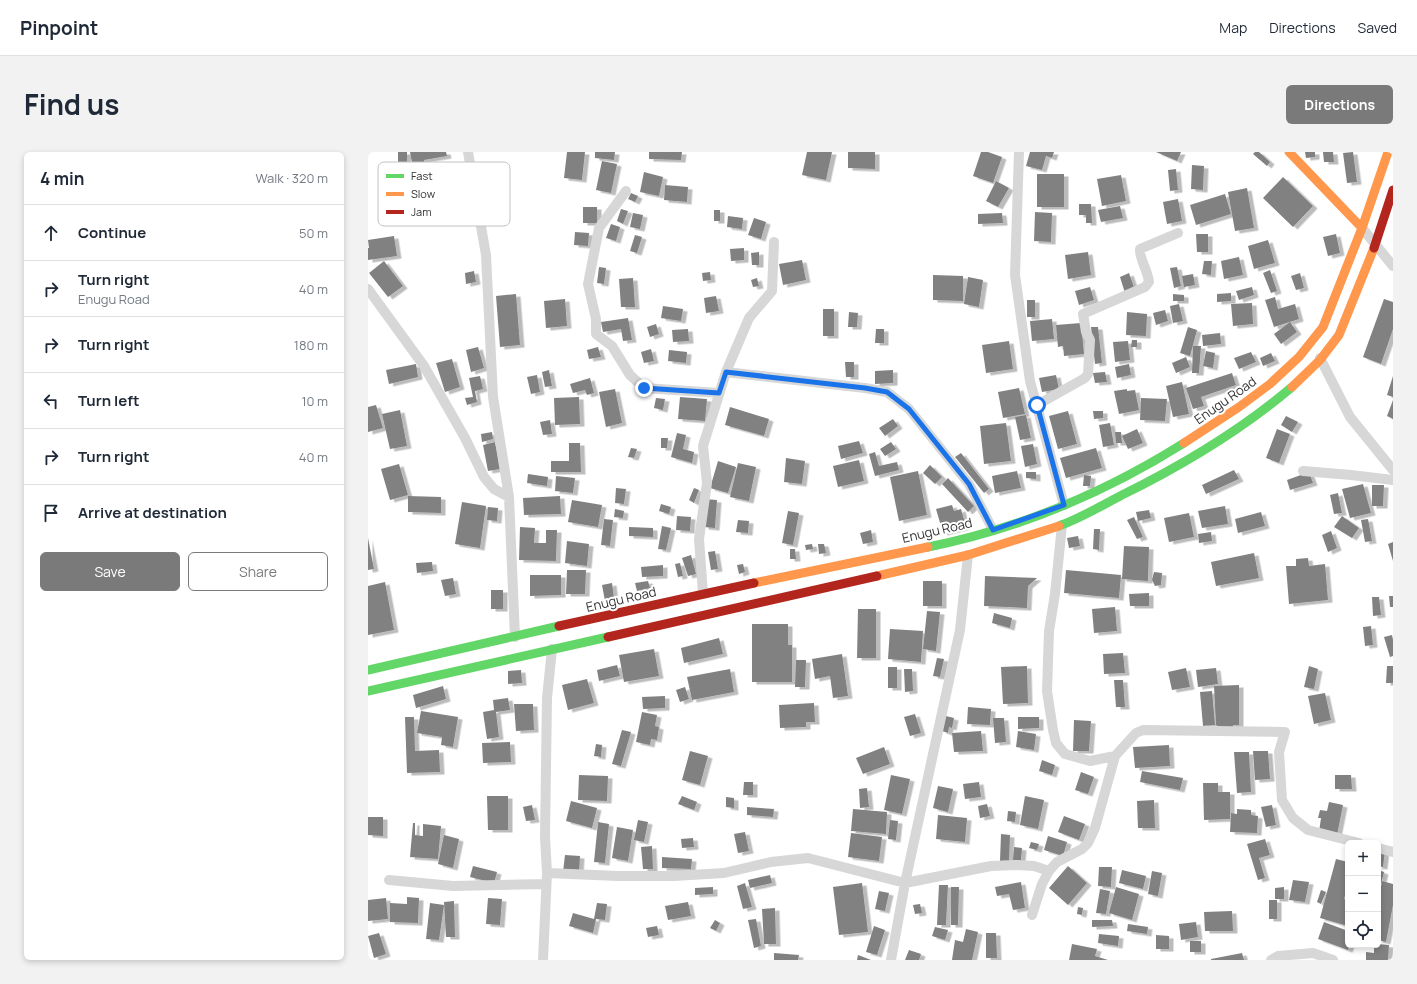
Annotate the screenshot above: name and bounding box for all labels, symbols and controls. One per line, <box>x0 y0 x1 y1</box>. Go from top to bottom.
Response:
text: Pinpoint <box>20 15 98 41</box>
text: Map <box>1219 18 1247 37</box>
text: Directions <box>1269 18 1336 37</box>
text: Saved <box>1358 18 1397 37</box>
text: Find us <box>24 85 119 123</box>
button: Directions <box>1286 85 1393 124</box>
legend <box>378 162 510 226</box>
text: 4 min <box>40 167 84 190</box>
text: Fast <box>411 168 433 183</box>
text: Walk · 320 m <box>255 169 328 187</box>
text: Slow <box>411 186 436 201</box>
text: Jam <box>411 204 432 219</box>
icon: ahead <box>40 222 62 244</box>
text: Continue <box>78 222 146 243</box>
text: 50 m <box>299 224 328 242</box>
text: Turn right <box>78 269 149 290</box>
icon: right <box>40 278 62 300</box>
text: 40 m <box>299 280 328 298</box>
text: Enugu Road <box>78 290 150 308</box>
icon: right <box>40 334 62 356</box>
text: Turn right <box>78 334 149 355</box>
text: 180 m <box>294 336 328 354</box>
street label: Enugu Road <box>1190 372 1260 428</box>
route end <box>635 379 653 397</box>
icon: left <box>40 390 62 412</box>
text: Turn left <box>78 390 140 411</box>
text: 10 m <box>301 392 328 410</box>
route start <box>1028 396 1046 414</box>
icon: right <box>40 446 62 468</box>
text: Turn right <box>78 446 149 467</box>
text: 40 m <box>299 448 328 466</box>
icon: arrive <box>40 502 62 524</box>
text: Arrive at destination <box>78 502 227 523</box>
street label: Enugu Road <box>900 513 974 547</box>
button: Save <box>40 552 180 591</box>
button: Share <box>188 552 328 591</box>
street label: Enugu Road <box>584 582 658 616</box>
map controls <box>1345 840 1381 948</box>
button: + <box>1345 840 1381 876</box>
button: − <box>1345 876 1381 912</box>
button: locate <box>1345 912 1381 948</box>

